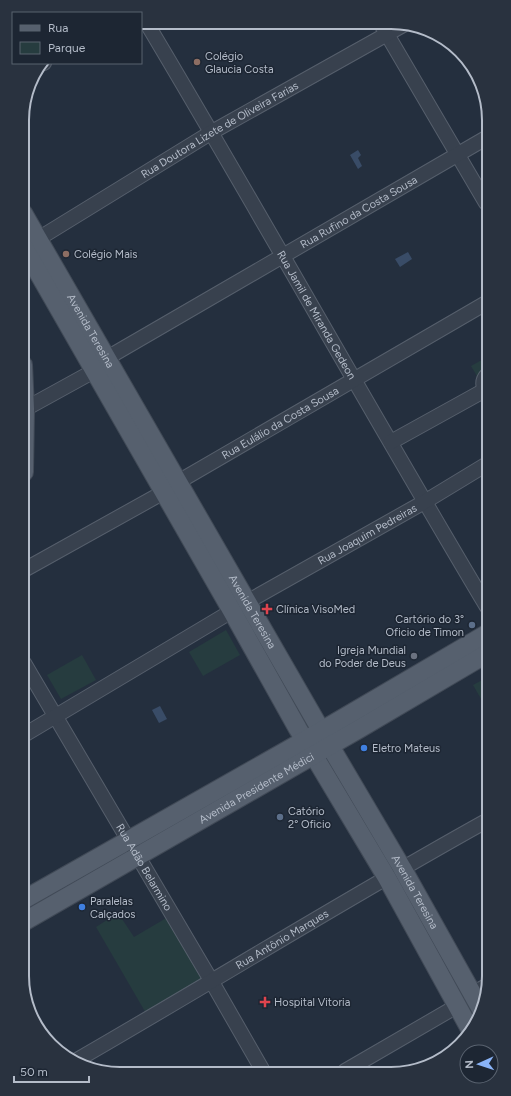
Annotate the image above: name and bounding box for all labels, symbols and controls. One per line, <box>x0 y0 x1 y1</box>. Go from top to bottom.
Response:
legend <box>12 12 142 64</box>
text: Rua <box>48 21 68 35</box>
text: Parque <box>48 41 86 55</box>
place label: Colégio Glaucia Costa <box>205 50 274 76</box>
marker: Colégio Glaucia Costa <box>192 57 202 67</box>
street label: Rua Doutora Lizete de Oliveira Farias <box>139 79 301 181</box>
street label: Rua Rufino da Costa Sousa <box>298 173 420 251</box>
place label: Colégio Mais <box>74 248 137 261</box>
street label: Rua Jamil de Miranda Gedeon <box>274 248 358 382</box>
marker: Colégio Mais <box>61 249 71 259</box>
street label: Avenida Teresina <box>64 292 117 370</box>
street label: Rua Eulálio da Costa Sousa <box>220 384 341 462</box>
street label: Rua Joaquim Pedreiras <box>316 502 419 568</box>
street label: Avenida Teresina <box>226 573 279 651</box>
marker: Clínica VisoMed <box>261 603 273 615</box>
place label: Clínica VisoMed <box>276 603 355 616</box>
place label: Cartório do 3° Oficio de Timon <box>386 613 464 639</box>
marker: Cartório do 3° Oficio de Timon <box>467 620 477 630</box>
place label: Igreja Mundial do Poder de Deus <box>319 644 406 670</box>
marker: Igreja Mundial do Poder de Deus <box>409 651 419 661</box>
place label: Eletro Mateus <box>372 742 440 755</box>
marker: Eletro Mateus <box>359 743 369 753</box>
street label: Avenida Presidente Médici <box>197 750 317 827</box>
place label: Catório 2° Oficio <box>288 805 331 831</box>
marker: Catório 2° Oficio <box>275 812 285 822</box>
street label: Rua Adão Belarmino <box>113 822 175 913</box>
street label: Avenida Teresina <box>389 853 441 931</box>
place label: Paralelas Calçados <box>90 895 135 921</box>
marker: Paralelas Calçados <box>77 902 87 912</box>
street label: Rua Antônio Marques <box>234 907 331 972</box>
marker: Hospital Vitoria <box>259 996 271 1008</box>
place label: Hospital Vitoria <box>274 996 350 1009</box>
north arrow <box>459 1044 499 1084</box>
scale bar <box>14 1058 89 1084</box>
text: N <box>463 1060 476 1069</box>
text: 50 m <box>20 1065 48 1079</box>

